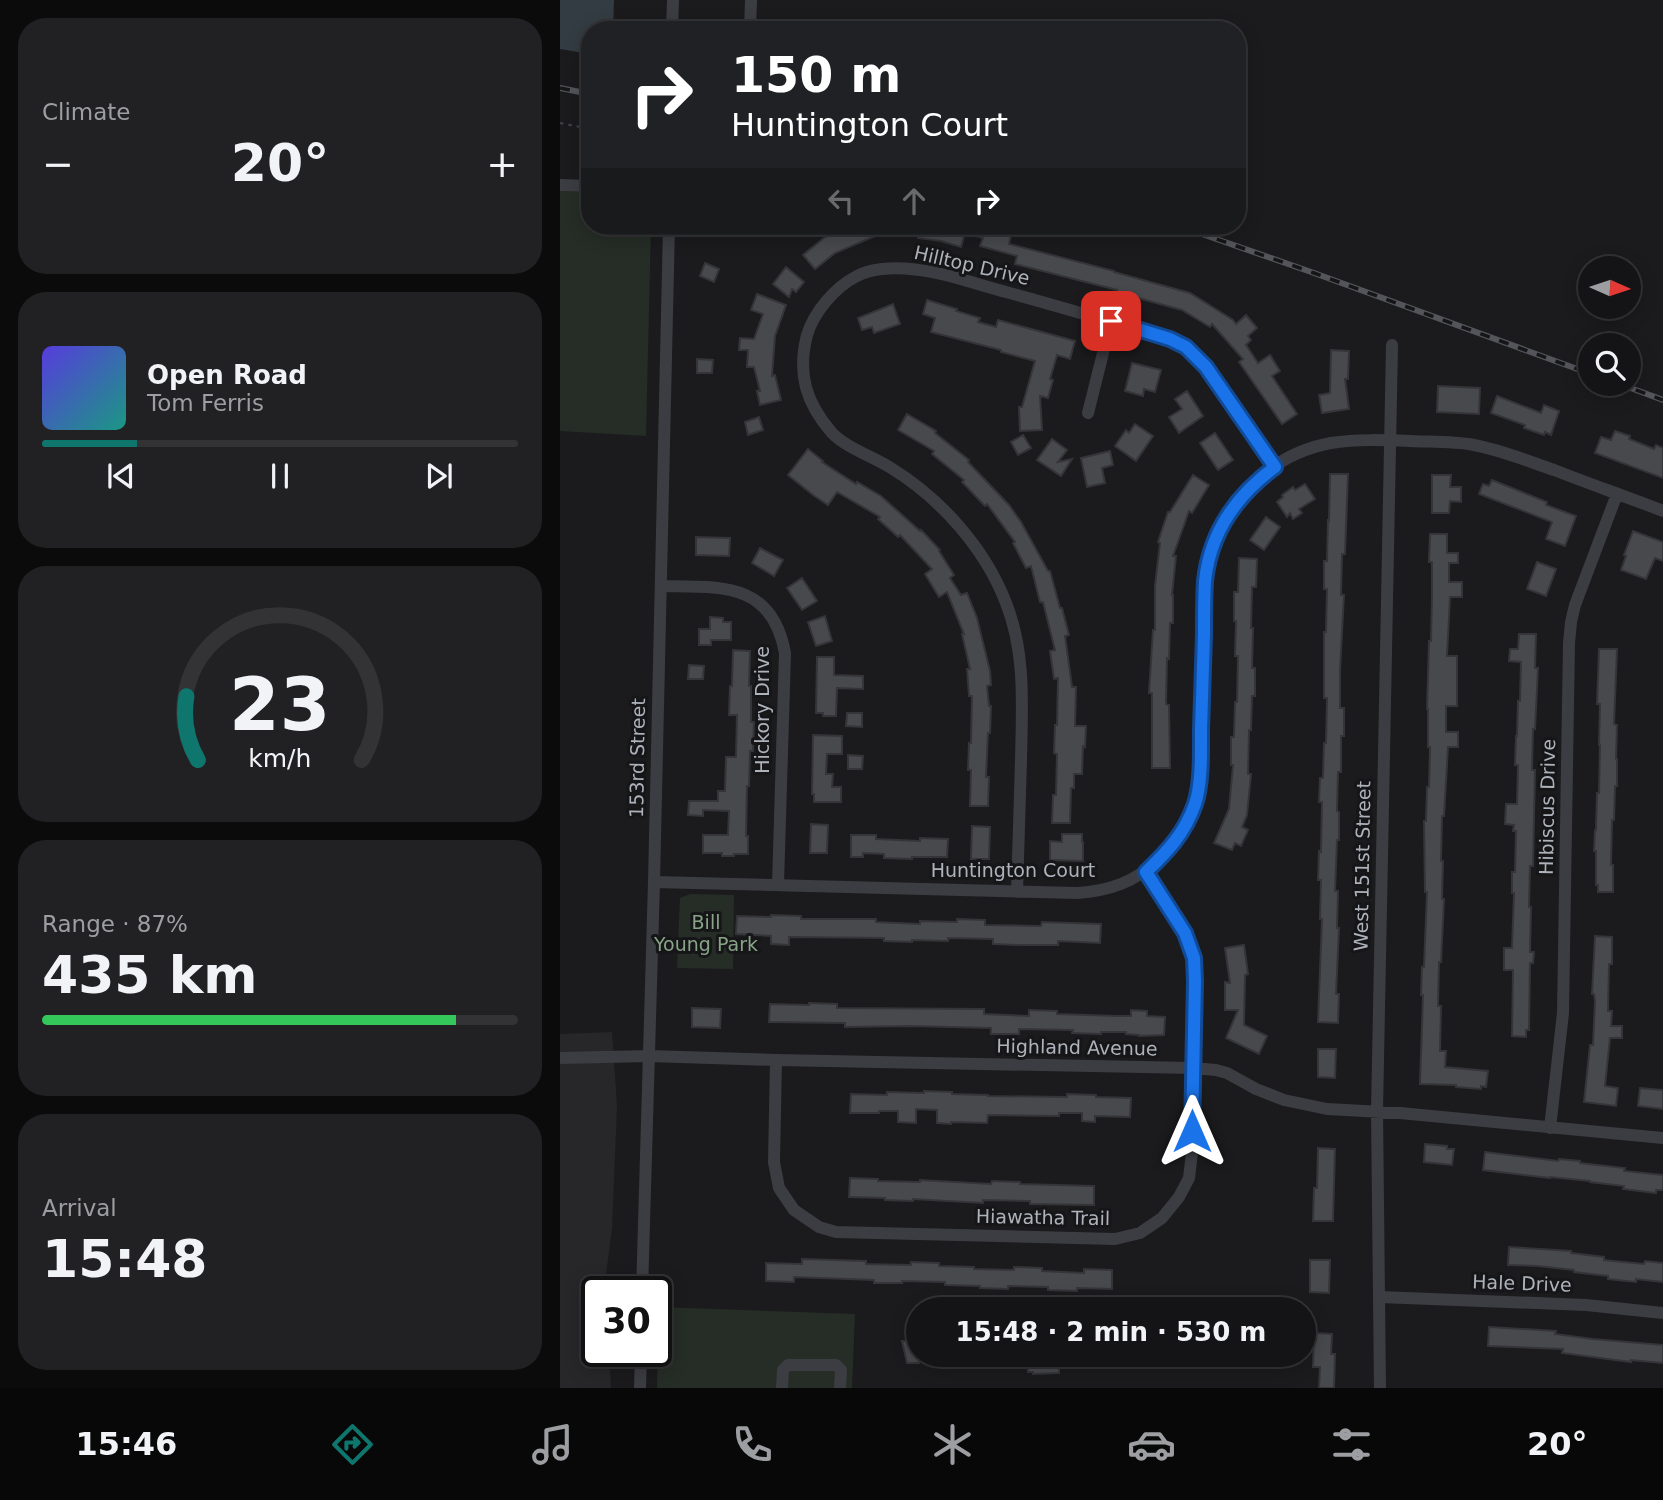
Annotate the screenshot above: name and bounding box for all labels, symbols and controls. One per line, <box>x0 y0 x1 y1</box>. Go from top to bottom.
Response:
text: 150 m <box>731 47 901 104</box>
icon: right <box>616 49 707 140</box>
text: Climate <box>42 99 131 125</box>
text: Huntington Court <box>731 106 1008 144</box>
text: 20° <box>231 133 329 193</box>
text: − <box>42 142 74 186</box>
text: + <box>486 142 518 186</box>
icon: left <box>822 182 860 220</box>
icon: ahead <box>895 182 933 220</box>
icon: right <box>968 182 1006 220</box>
street label: Hilltop Drive <box>912 241 1032 289</box>
north arrow <box>1578 256 1642 318</box>
map controls <box>1578 256 1641 396</box>
pin <box>1081 291 1141 351</box>
icon: arrive <box>1092 302 1130 340</box>
button: search <box>1578 333 1641 396</box>
text: Open Road <box>147 360 307 390</box>
text: Tom Ferris <box>147 390 264 416</box>
icon: previous <box>102 457 140 495</box>
icon: pause <box>261 457 299 495</box>
icon: next <box>420 457 458 495</box>
street label: Hickory Drive <box>751 646 773 774</box>
text: 23 <box>229 662 331 747</box>
street label: 153rd Street <box>625 698 649 818</box>
street label: Hibiscus Drive <box>1535 739 1559 875</box>
text: km/h <box>248 744 312 773</box>
street label: West 151st Street <box>1350 781 1374 951</box>
street label: Huntington Court <box>931 859 1095 881</box>
text: Range · 87% <box>42 911 188 937</box>
park label: Bill Young Park <box>653 911 758 955</box>
text: 435 km <box>42 945 257 1005</box>
street label: Highland Avenue <box>996 1035 1158 1059</box>
position arrow <box>1155 1094 1229 1168</box>
text: Arrival <box>42 1195 117 1221</box>
street label: Hiawatha Trail <box>976 1205 1110 1229</box>
text: 15:48 <box>42 1229 208 1289</box>
street label: Hale Drive <box>1472 1270 1572 1296</box>
speed limit sign: 30 <box>581 1276 672 1367</box>
text: 15:48 · 2 min · 530 m <box>956 1317 1266 1347</box>
icon: directions <box>328 1420 377 1469</box>
icon: music <box>528 1420 577 1469</box>
icon: phone <box>728 1420 777 1469</box>
icon: climate <box>928 1420 977 1469</box>
icon: car <box>1127 1420 1176 1469</box>
icon: filters <box>1327 1420 1376 1469</box>
text: 15:46 <box>75 1425 177 1463</box>
text: 20° <box>1527 1425 1587 1463</box>

